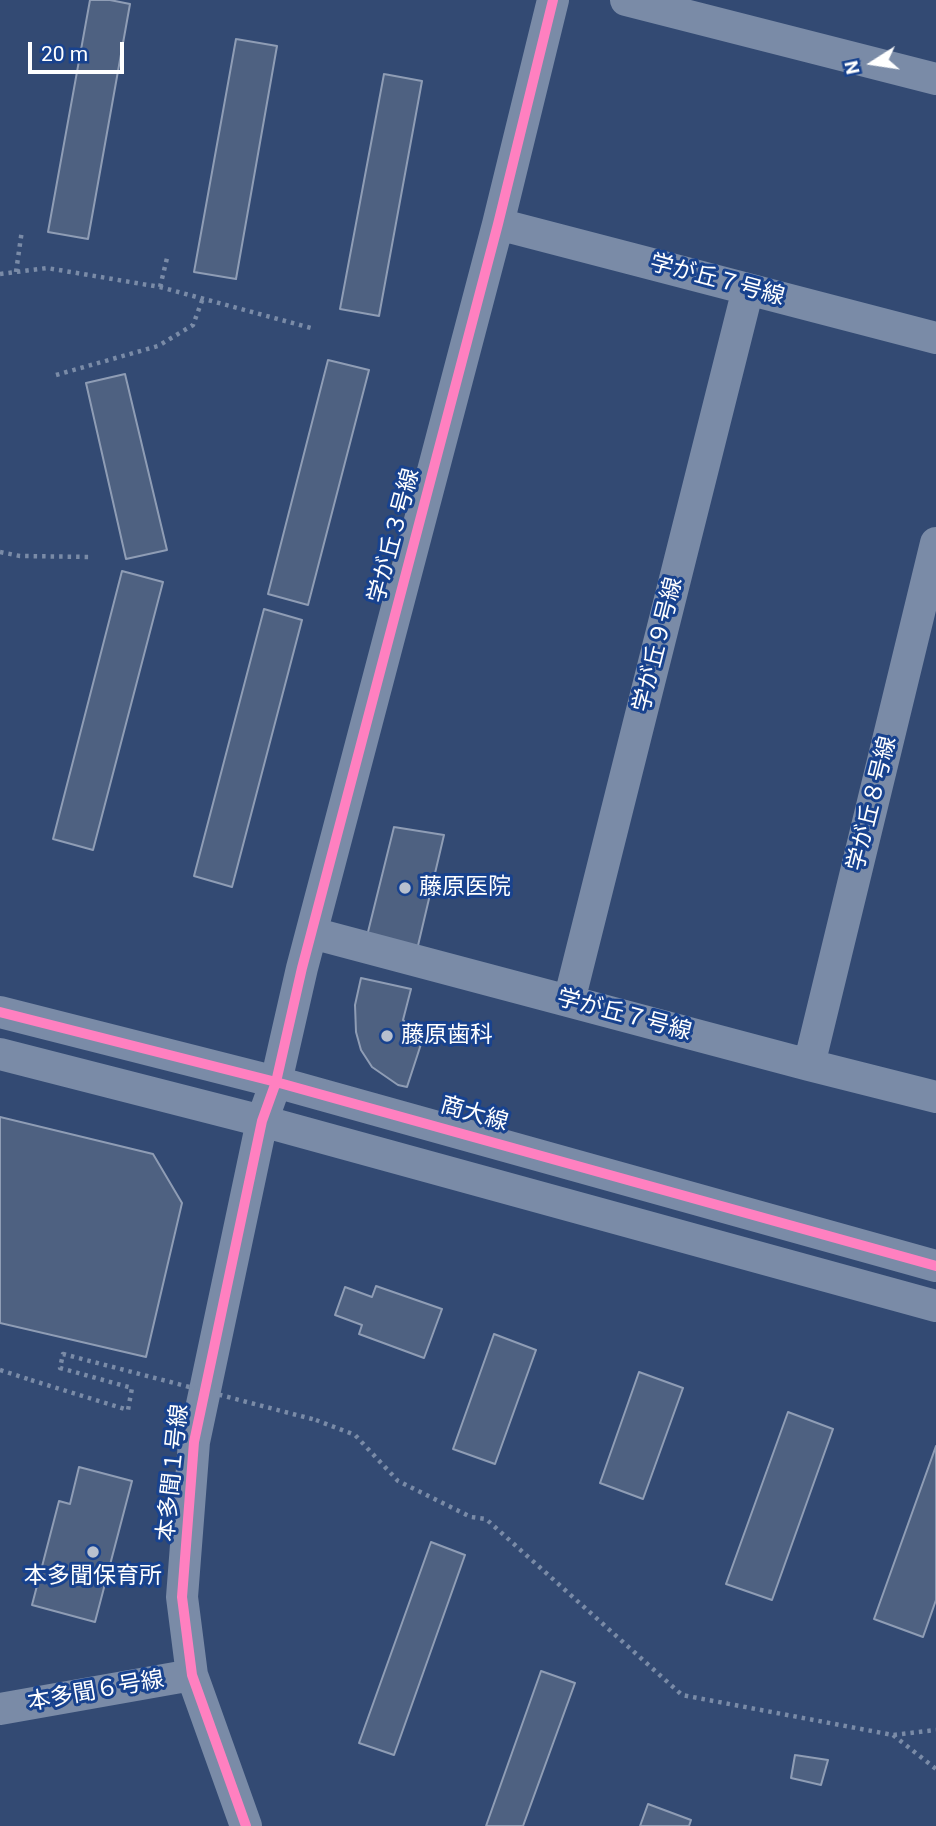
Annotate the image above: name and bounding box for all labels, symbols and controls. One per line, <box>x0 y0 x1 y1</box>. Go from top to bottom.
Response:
scale bar <box>32 28 128 72</box>
north arrow <box>838 28 908 98</box>
text: 20 m <box>41 42 88 66</box>
text: N <box>839 59 865 76</box>
street label: 学が丘７号線 <box>647 250 787 312</box>
street label: 学が丘３号線 <box>364 466 426 606</box>
street label: 学が丘９号線 <box>629 575 689 715</box>
street label: 学が丘８号線 <box>843 734 903 874</box>
place label: 藤原医院 <box>419 874 511 902</box>
marker: 藤原医院 <box>397 880 413 896</box>
street label: 学が丘７号線 <box>554 985 694 1047</box>
place label: 藤原歯科 <box>401 1022 493 1050</box>
marker: 藤原歯科 <box>379 1028 395 1044</box>
street label: 商大線 <box>437 1092 511 1138</box>
street label: 本多聞１号線 <box>153 1403 195 1543</box>
marker: 本多聞保育所 <box>85 1544 101 1560</box>
place label: 本多聞保育所 <box>24 1563 162 1591</box>
street label: 本多聞６号線 <box>26 1666 166 1718</box>

